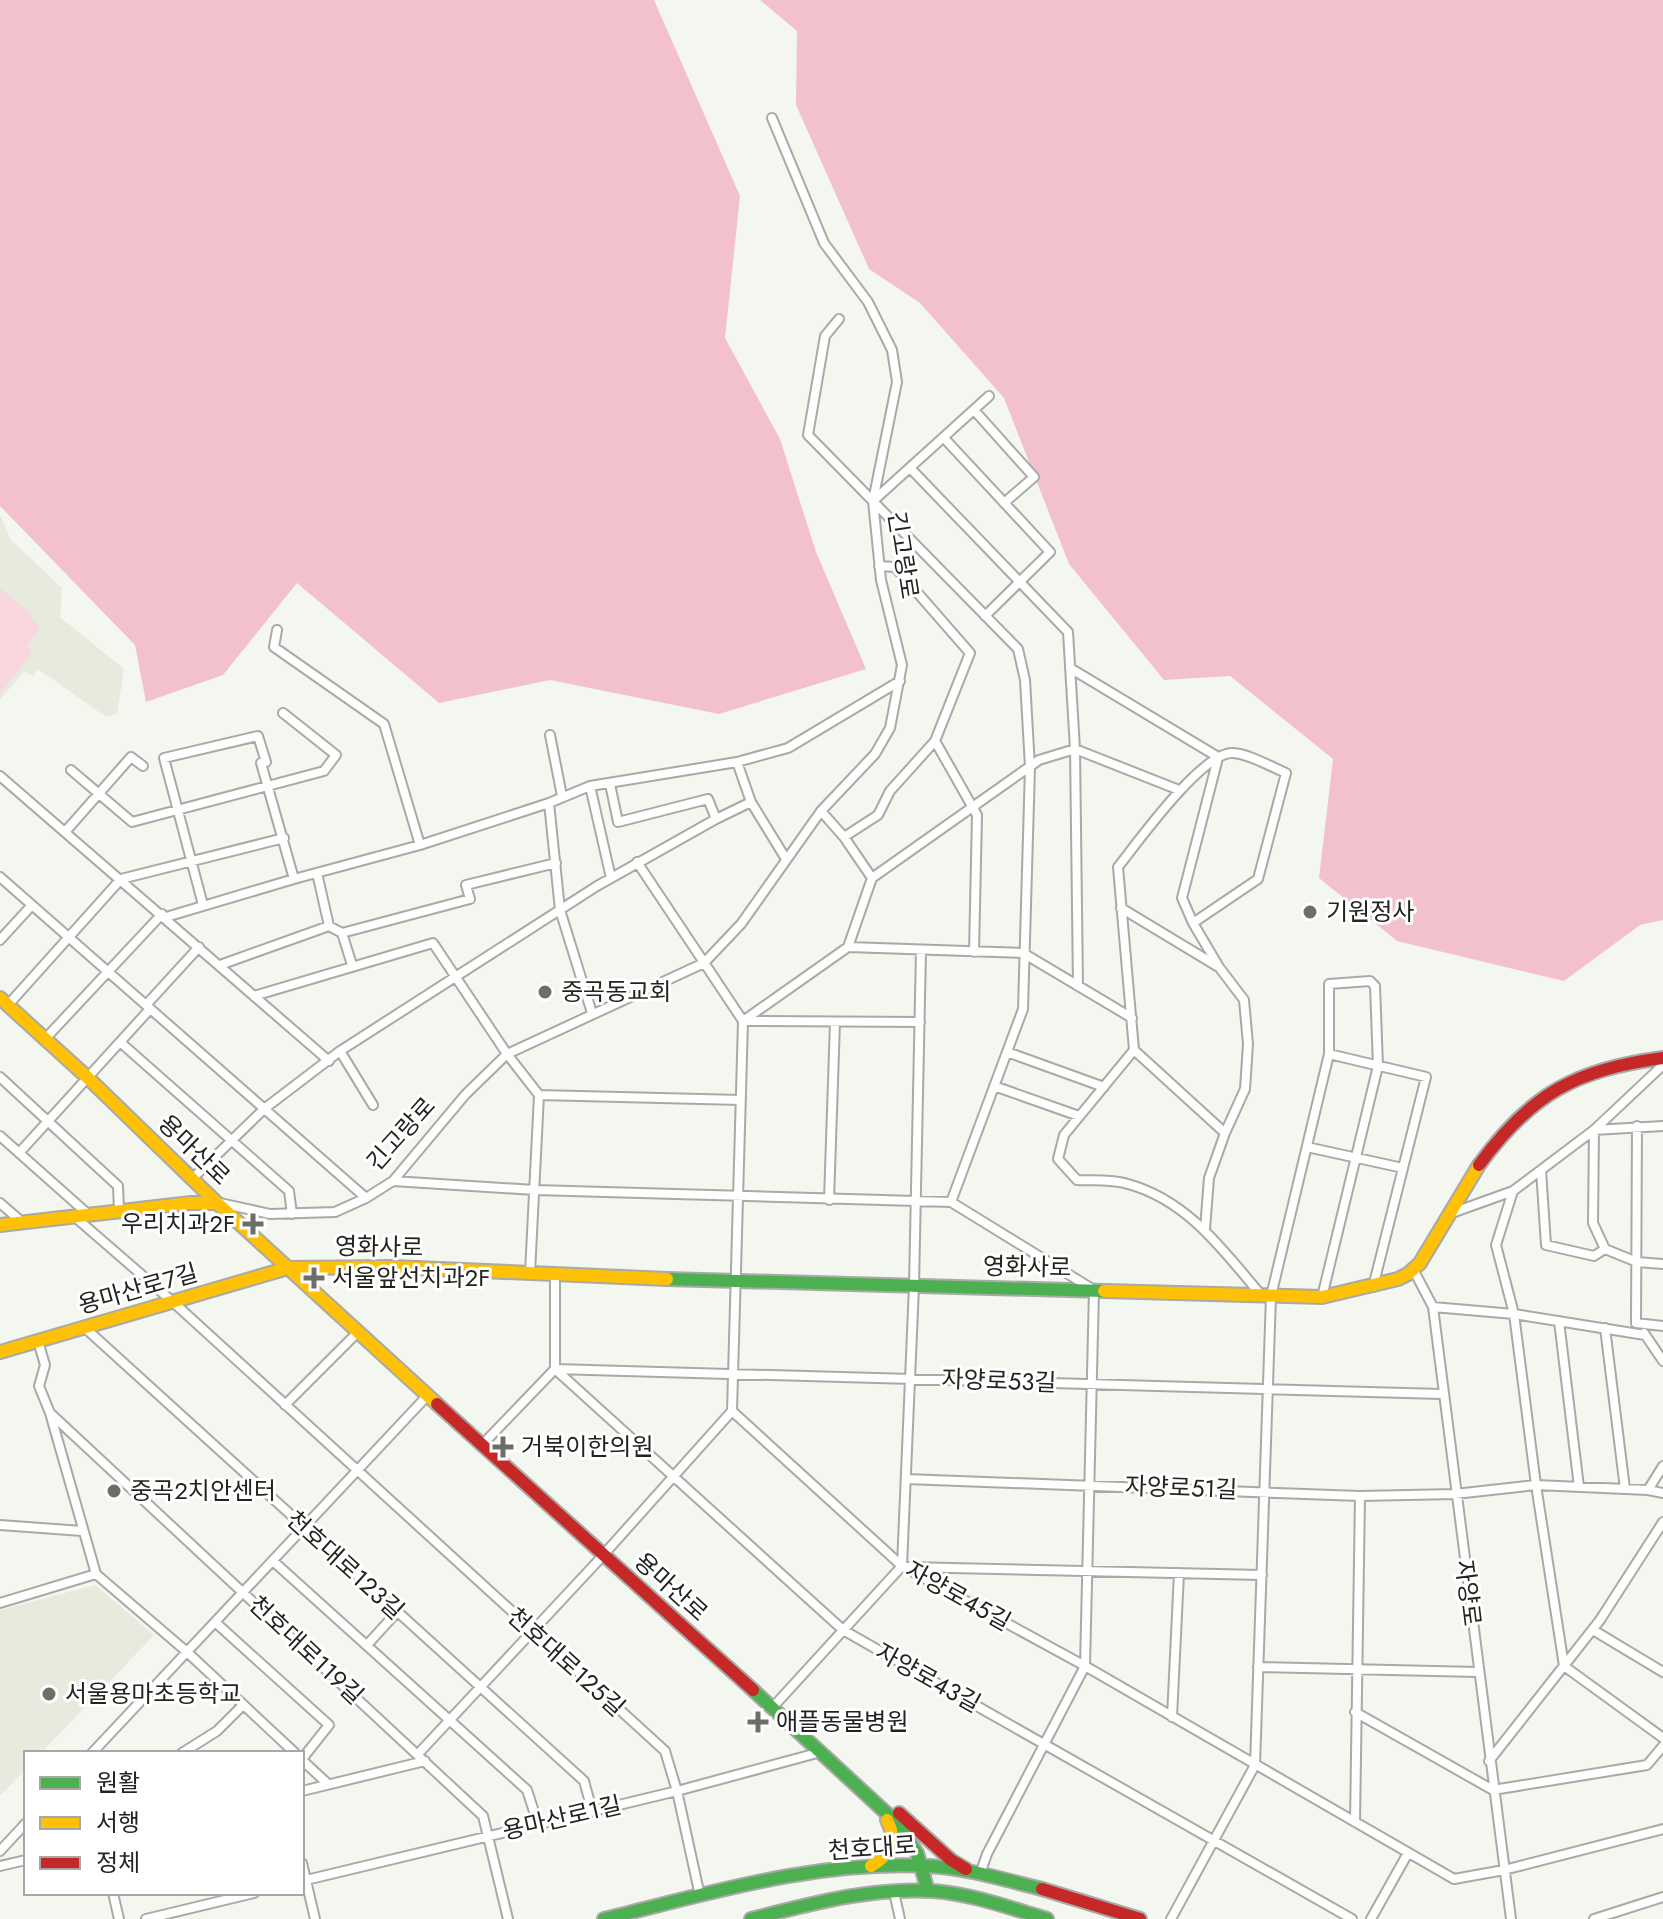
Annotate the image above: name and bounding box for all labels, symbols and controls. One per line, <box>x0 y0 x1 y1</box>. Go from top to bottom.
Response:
street label: 긴고랑로 <box>879 509 928 601</box>
place label: 기원정사 <box>1326 894 1414 929</box>
marker: 기원정사 <box>1301 903 1319 921</box>
place label: 중곡동교회 <box>561 974 671 1009</box>
marker: 중곡동교회 <box>536 983 554 1001</box>
street label: 긴고랑로 <box>358 1089 443 1178</box>
street label: 용마산로 <box>150 1106 238 1193</box>
place label: 우리치과2F <box>121 1206 235 1241</box>
marker: 우리치과2F <box>242 1213 264 1235</box>
street label: 영화사로 <box>335 1228 423 1265</box>
street label: 영화사로 <box>983 1248 1071 1285</box>
street label: 용마산로7길 <box>74 1255 202 1322</box>
place label: 서울앞선치과2F <box>332 1260 490 1295</box>
marker: 서울앞선치과2F <box>303 1267 325 1289</box>
street label: 자양로53길 <box>941 1361 1057 1400</box>
place label: 거북이한의원 <box>521 1429 653 1464</box>
marker: 거북이한의원 <box>492 1436 514 1458</box>
street label: 자양로51길 <box>1124 1468 1238 1507</box>
place label: 중곡2치안센터 <box>130 1473 276 1508</box>
marker: 중곡2치안센터 <box>105 1482 123 1500</box>
street label: 천호대로123길 <box>279 1502 412 1627</box>
street label: 용마산로 <box>627 1544 716 1629</box>
street label: 자양로45길 <box>899 1552 1017 1639</box>
street label: 자양로 <box>1447 1558 1490 1628</box>
street label: 천호대로119길 <box>241 1587 372 1712</box>
street label: 천호대로125길 <box>499 1599 633 1724</box>
street label: 자양로43길 <box>869 1634 987 1721</box>
place label: 서울용마초등학교 <box>65 1676 242 1711</box>
marker: 서울용마초등학교 <box>40 1685 58 1703</box>
place label: 애플동물병원 <box>776 1704 908 1739</box>
marker: 애플동물병원 <box>747 1711 769 1733</box>
legend <box>24 1751 304 1895</box>
text: 원활 <box>96 1765 140 1800</box>
street label: 용마산로1길 <box>499 1787 625 1848</box>
text: 서행 <box>96 1805 140 1840</box>
street label: 천호대로 <box>827 1827 917 1868</box>
text: 정체 <box>96 1845 140 1880</box>

